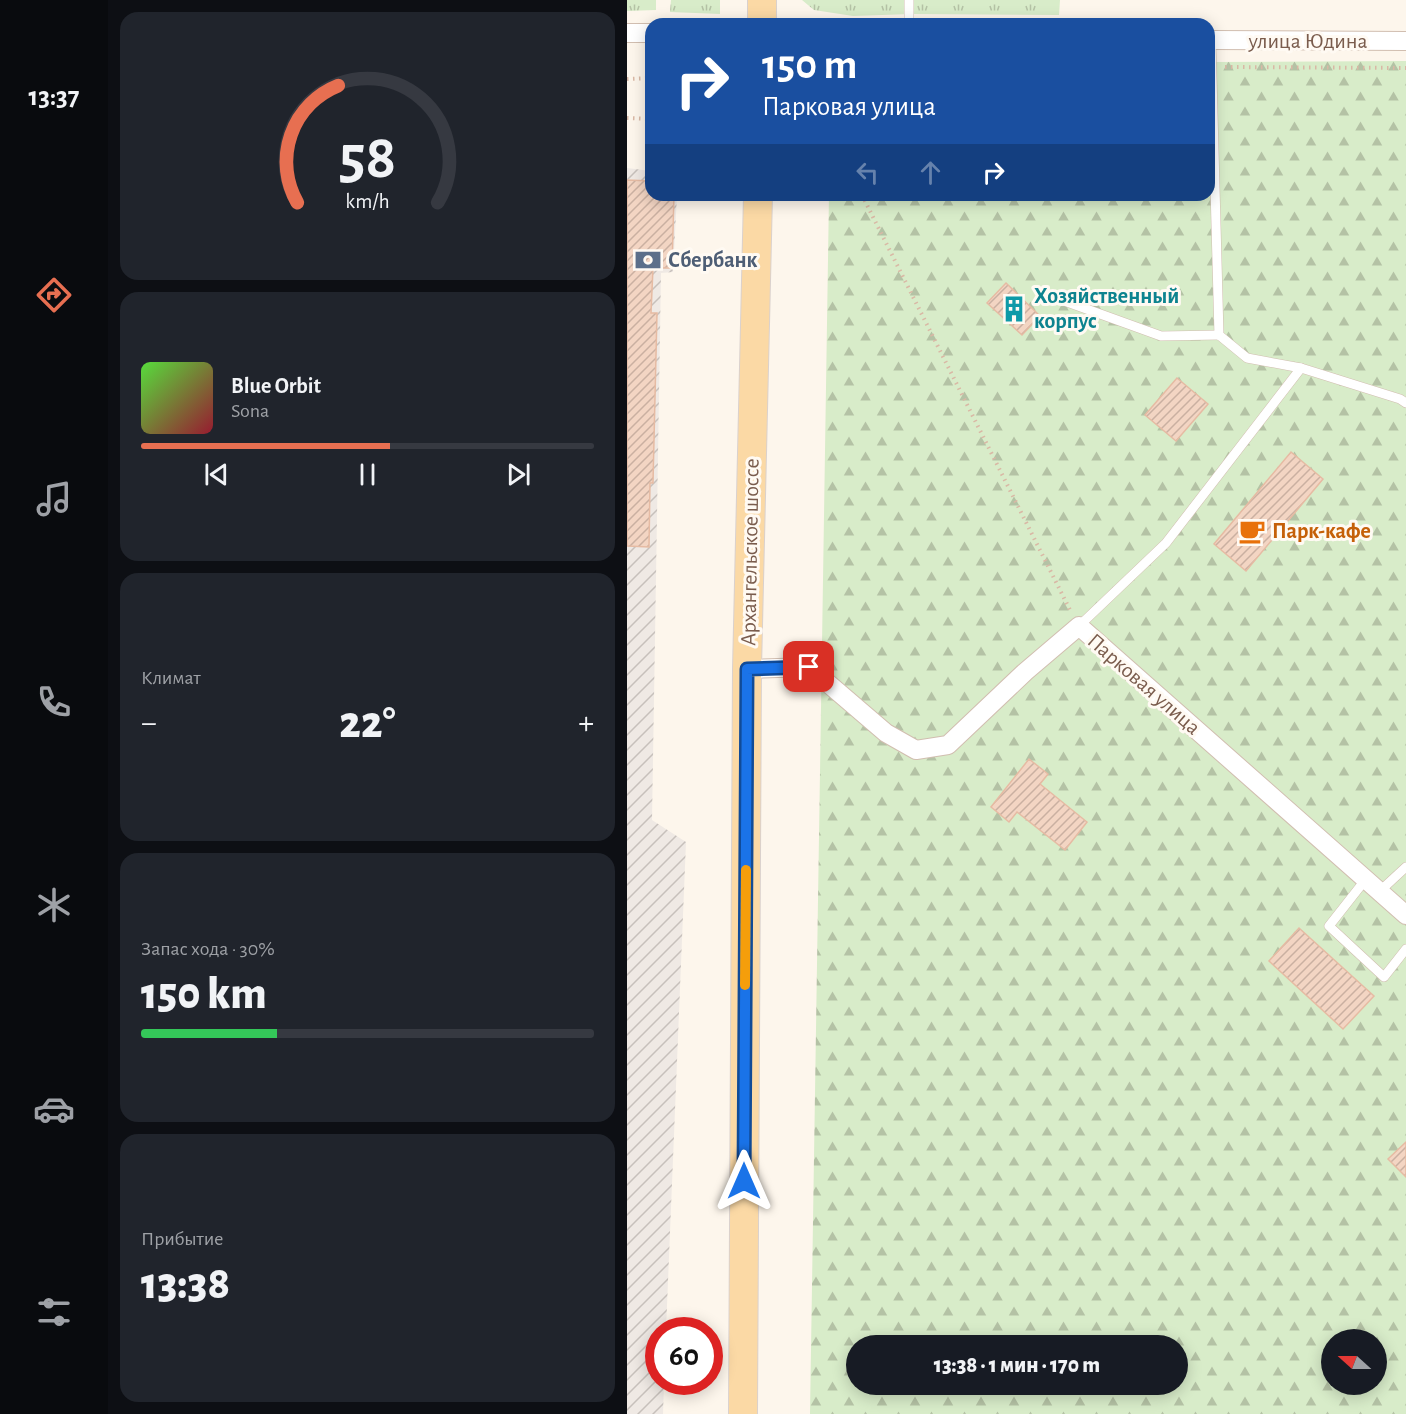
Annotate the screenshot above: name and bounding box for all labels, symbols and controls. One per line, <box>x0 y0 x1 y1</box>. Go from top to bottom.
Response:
street label: улица Юдина <box>1247 30 1368 52</box>
icon: right <box>663 42 741 120</box>
text: 150 m <box>762 44 857 86</box>
text: 13:37 <box>29 83 79 110</box>
text: Парковая улица <box>762 93 936 120</box>
text: 58 <box>339 127 396 189</box>
icon: left <box>851 156 884 189</box>
icon: ahead <box>914 156 947 189</box>
icon: right <box>977 156 1010 189</box>
text: km/h <box>345 192 390 213</box>
bank icon: Сбербанк <box>633 245 663 275</box>
place label: Сбербанк <box>668 249 758 271</box>
icon: directions <box>33 274 75 316</box>
place label: Хозяйственный корпус <box>1034 285 1179 333</box>
building icon: Хозяйственный корпус <box>999 294 1029 324</box>
text: Blue Orbit <box>231 375 321 397</box>
text: Sona <box>231 401 269 421</box>
icon: previous <box>200 458 233 491</box>
icon: pause <box>351 458 384 491</box>
icon: next <box>502 458 535 491</box>
street label: Архангельское шоссе <box>737 458 763 646</box>
icon: music <box>33 478 75 520</box>
cafe icon: Парк-кафе <box>1237 516 1267 546</box>
place label: Парк-кафе <box>1272 520 1371 542</box>
street label: Парковая улица <box>1083 629 1205 739</box>
pin <box>783 641 834 692</box>
icon: arrive <box>792 650 825 683</box>
text: Климат <box>141 668 201 688</box>
icon: phone <box>33 681 75 723</box>
text: 22° <box>339 701 396 746</box>
text: − <box>141 707 157 740</box>
text: + <box>578 707 594 740</box>
icon: climate <box>33 884 75 926</box>
text: Запас хода · 30% <box>141 939 275 959</box>
text: 150 km <box>141 972 267 1017</box>
icon: car <box>33 1088 75 1130</box>
position arrow <box>712 1149 776 1213</box>
text: Прибытие <box>141 1229 223 1249</box>
text: 13:38 <box>141 1262 230 1307</box>
icon: filters <box>33 1291 75 1333</box>
speed limit sign: 60 <box>645 1317 723 1395</box>
north arrow <box>1321 1329 1387 1395</box>
map controls <box>1321 1329 1387 1395</box>
text: 13:38 · 1 мин · 170 m <box>934 1354 1100 1376</box>

